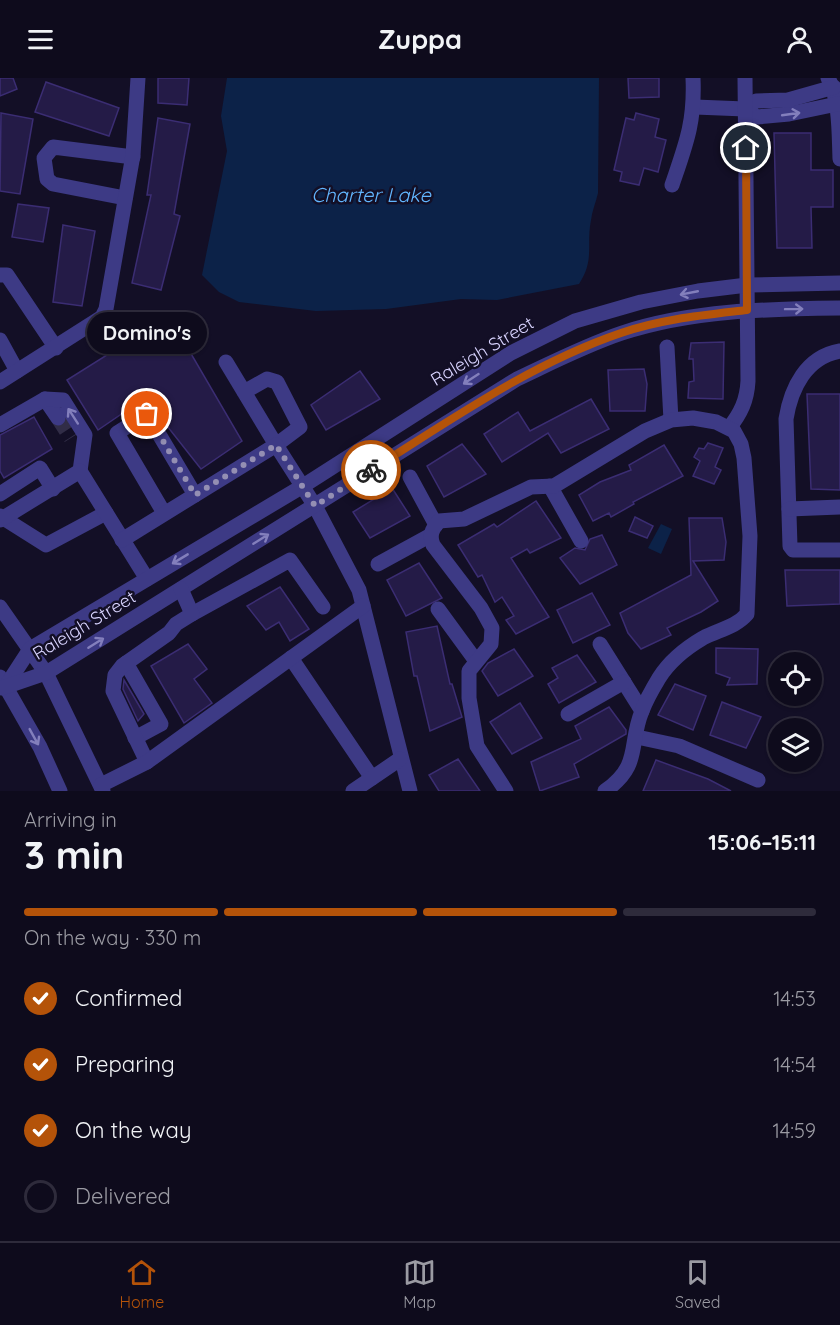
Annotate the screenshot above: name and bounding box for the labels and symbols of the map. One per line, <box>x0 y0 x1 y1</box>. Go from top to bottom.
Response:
one-way arrow <box>780 108 800 119</box>
pin <box>720 122 771 173</box>
water label: Charter Lake <box>311 182 432 207</box>
one-way arrow <box>680 288 700 299</box>
one-way arrow <box>783 303 803 315</box>
street label: Raleigh Street <box>426 311 538 391</box>
callout: Domino's <box>87 312 207 354</box>
one-way arrow <box>463 373 480 385</box>
pin <box>121 388 172 439</box>
one-way arrow <box>66 408 79 425</box>
courier <box>341 440 401 500</box>
one-way arrow <box>252 533 269 545</box>
one-way arrow <box>172 554 189 566</box>
street label: Raleigh Street <box>28 585 140 665</box>
one-way arrow <box>87 636 104 649</box>
one-way arrow <box>28 728 40 745</box>

